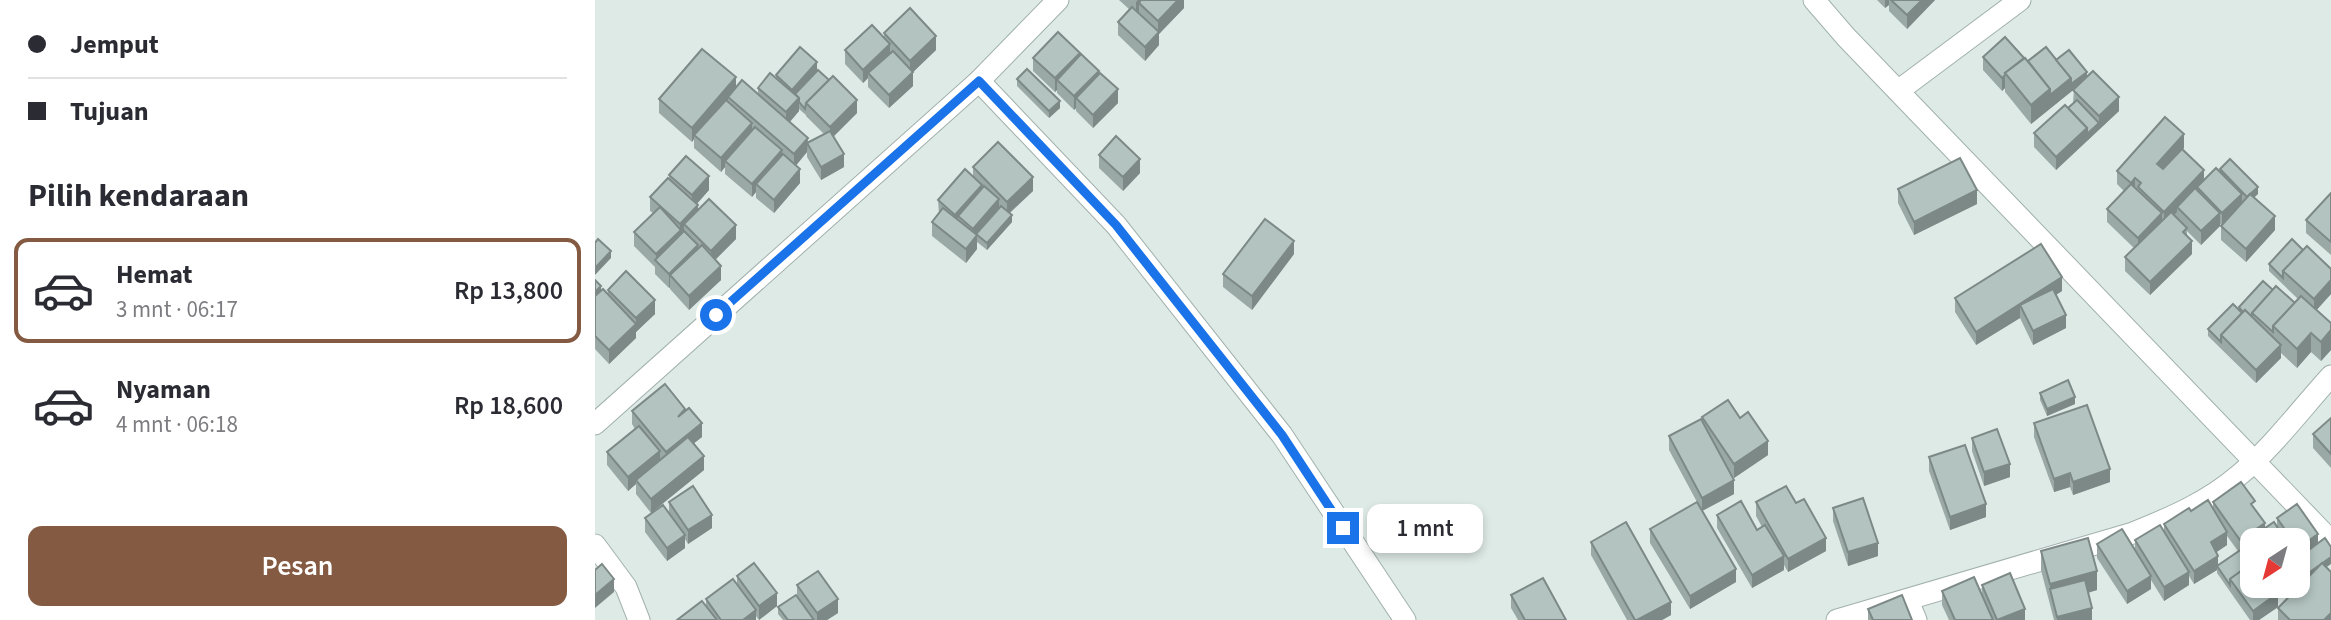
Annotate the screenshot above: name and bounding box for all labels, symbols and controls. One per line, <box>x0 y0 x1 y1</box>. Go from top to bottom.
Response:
text: Jemput <box>70 26 159 63</box>
text: Tujuan <box>70 93 149 130</box>
text: Pilih kendaraan <box>28 173 249 219</box>
text: Hemat <box>116 256 192 293</box>
icon: car <box>32 259 95 322</box>
text: Rp 13,800 <box>454 272 563 309</box>
text: 3 mnt · 06:17 <box>116 293 238 326</box>
route start <box>700 299 732 331</box>
text: Nyaman <box>116 371 211 408</box>
icon: car <box>32 374 95 437</box>
text: Rp 18,600 <box>454 387 563 424</box>
text: 4 mnt · 06:18 <box>116 408 238 441</box>
callout: 1 mnt <box>1367 504 1483 552</box>
route end <box>1327 512 1359 544</box>
text: 1 mnt <box>1397 512 1453 545</box>
button: Pesan <box>28 526 567 606</box>
north arrow <box>2240 528 2310 598</box>
map controls <box>2240 528 2310 598</box>

